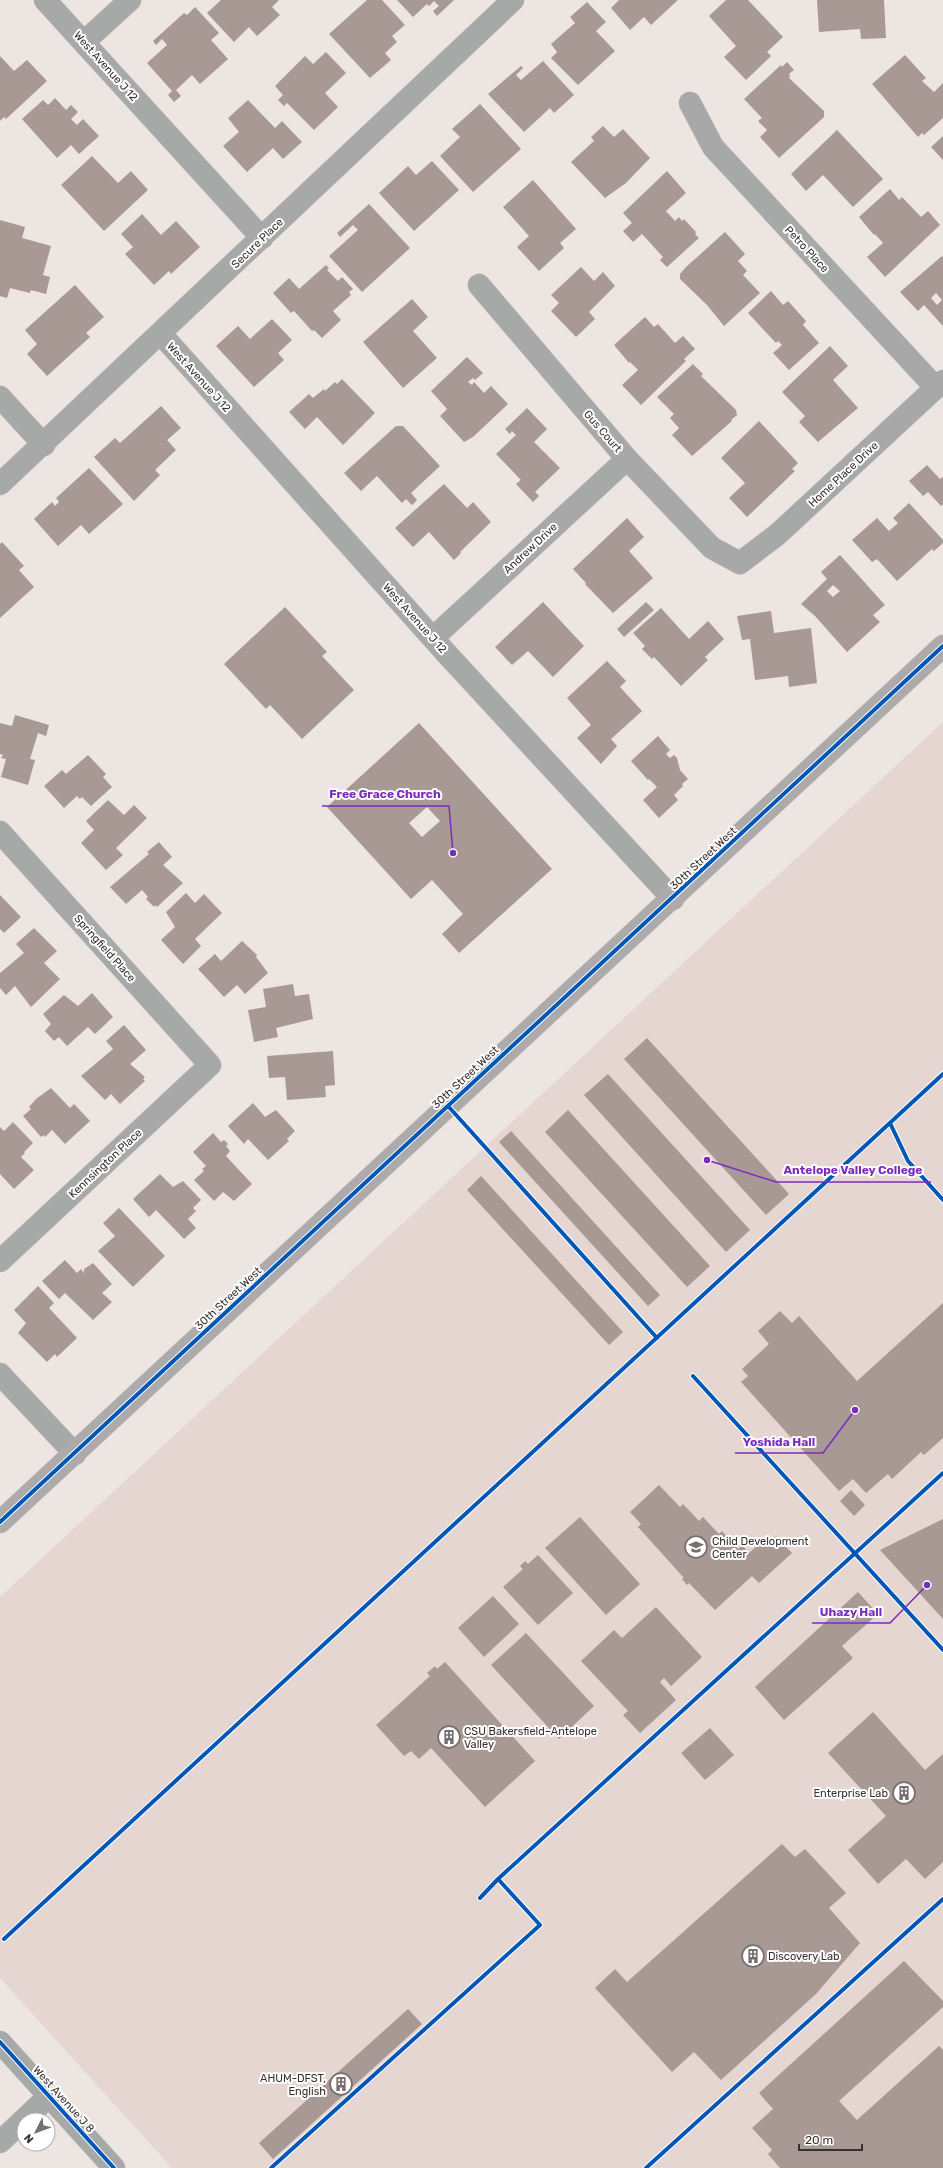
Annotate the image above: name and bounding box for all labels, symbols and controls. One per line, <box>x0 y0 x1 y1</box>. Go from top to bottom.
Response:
street label: West Avenue J 12 <box>71 29 140 104</box>
street label: Secure Place <box>229 216 286 271</box>
street label: Petro Place <box>782 223 831 275</box>
street label: West Avenue J 12 <box>164 340 233 415</box>
street label: Gus Court <box>581 408 625 455</box>
street label: Home Place Drive <box>806 439 881 510</box>
street label: Andrew Drive <box>501 520 560 576</box>
street label: West Avenue J 12 <box>380 581 449 656</box>
callout: Free Grace Church <box>322 782 449 806</box>
text: Free Grace Church <box>329 787 441 801</box>
street label: 30th Street West <box>667 824 740 893</box>
street label: Springfield Place <box>71 912 138 984</box>
street label: 30th Street West <box>429 1043 502 1112</box>
street label: Kennsington Place <box>66 1126 145 1201</box>
callout: Antelope Valley College <box>776 1158 931 1182</box>
text: Antelope Valley College <box>784 1163 923 1177</box>
street label: 30th Street West <box>192 1264 265 1333</box>
callout: Yoshida Hall <box>735 1429 823 1453</box>
text: Yoshida Hall <box>743 1435 815 1449</box>
school or university icon: Child Development Center <box>683 1534 709 1560</box>
place label: Child Development Center <box>712 1535 809 1561</box>
callout: Uhazy Hall <box>812 1599 890 1623</box>
text: Uhazy Hall <box>820 1605 882 1619</box>
building icon: CSU Bakersfield–Antelope Valley <box>436 1724 462 1750</box>
place label: CSU Bakersfield–Antelope Valley <box>464 1725 597 1751</box>
building icon: Enterprise Lab <box>891 1780 917 1806</box>
place label: Enterprise Lab <box>813 1787 888 1800</box>
building icon: Discovery Lab <box>740 1943 766 1969</box>
place label: Discovery Lab <box>768 1950 840 1963</box>
street label: West Avenue J 8 <box>30 2063 97 2135</box>
building icon: AHUM-DFST, English <box>328 2071 354 2097</box>
place label: AHUM-DFST, English <box>260 2072 326 2098</box>
north arrow <box>16 2112 56 2152</box>
scale bar <box>799 2126 862 2152</box>
text: N <box>21 2131 36 2146</box>
text: 20 m <box>805 2133 833 2147</box>

